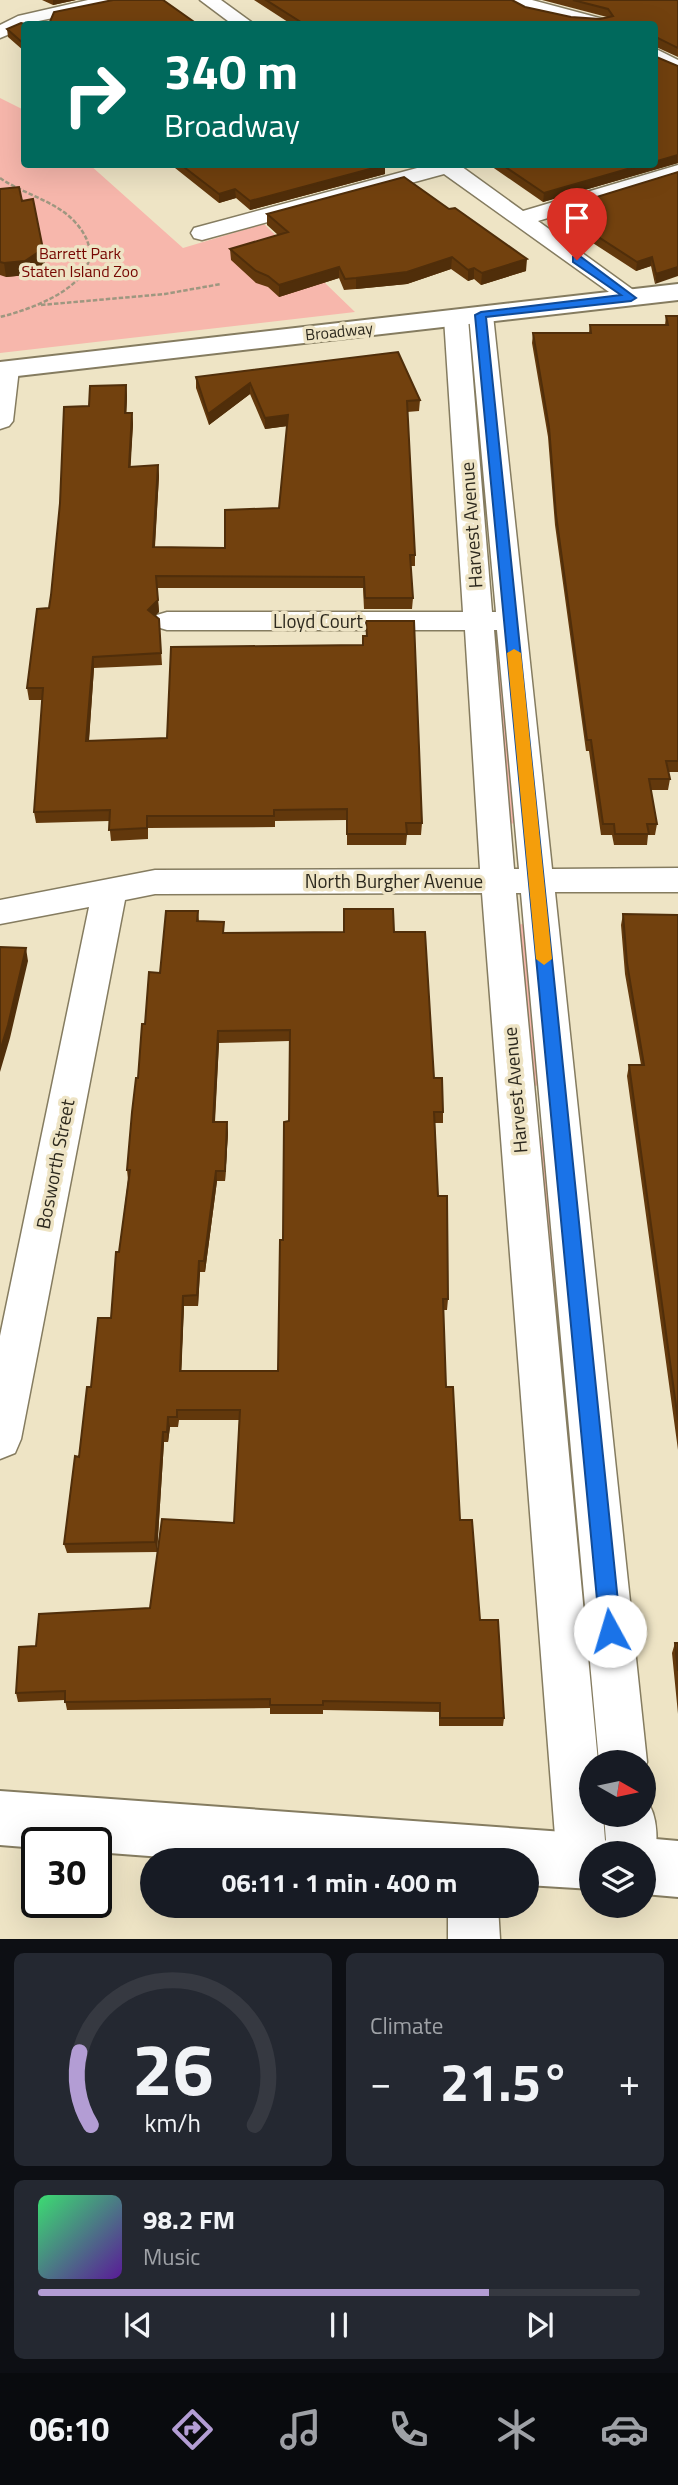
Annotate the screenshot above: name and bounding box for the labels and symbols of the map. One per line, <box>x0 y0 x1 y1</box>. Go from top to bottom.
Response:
pin <box>547 188 607 260</box>
park label: Barrett Park Staten Island Zoo <box>22 241 138 283</box>
street label: Broadway <box>304 315 374 346</box>
street label: Harvest Avenue <box>452 461 489 589</box>
street label: Lloyd Court <box>273 606 363 635</box>
street label: North Burgher Avenue <box>305 866 483 895</box>
street label: Harvest Avenue <box>495 1026 534 1154</box>
street label: Bosworth Street <box>28 1096 81 1231</box>
position arrow <box>573 1594 647 1668</box>
north arrow <box>579 1750 656 1827</box>
speed limit sign: 30 <box>21 1827 112 1918</box>

